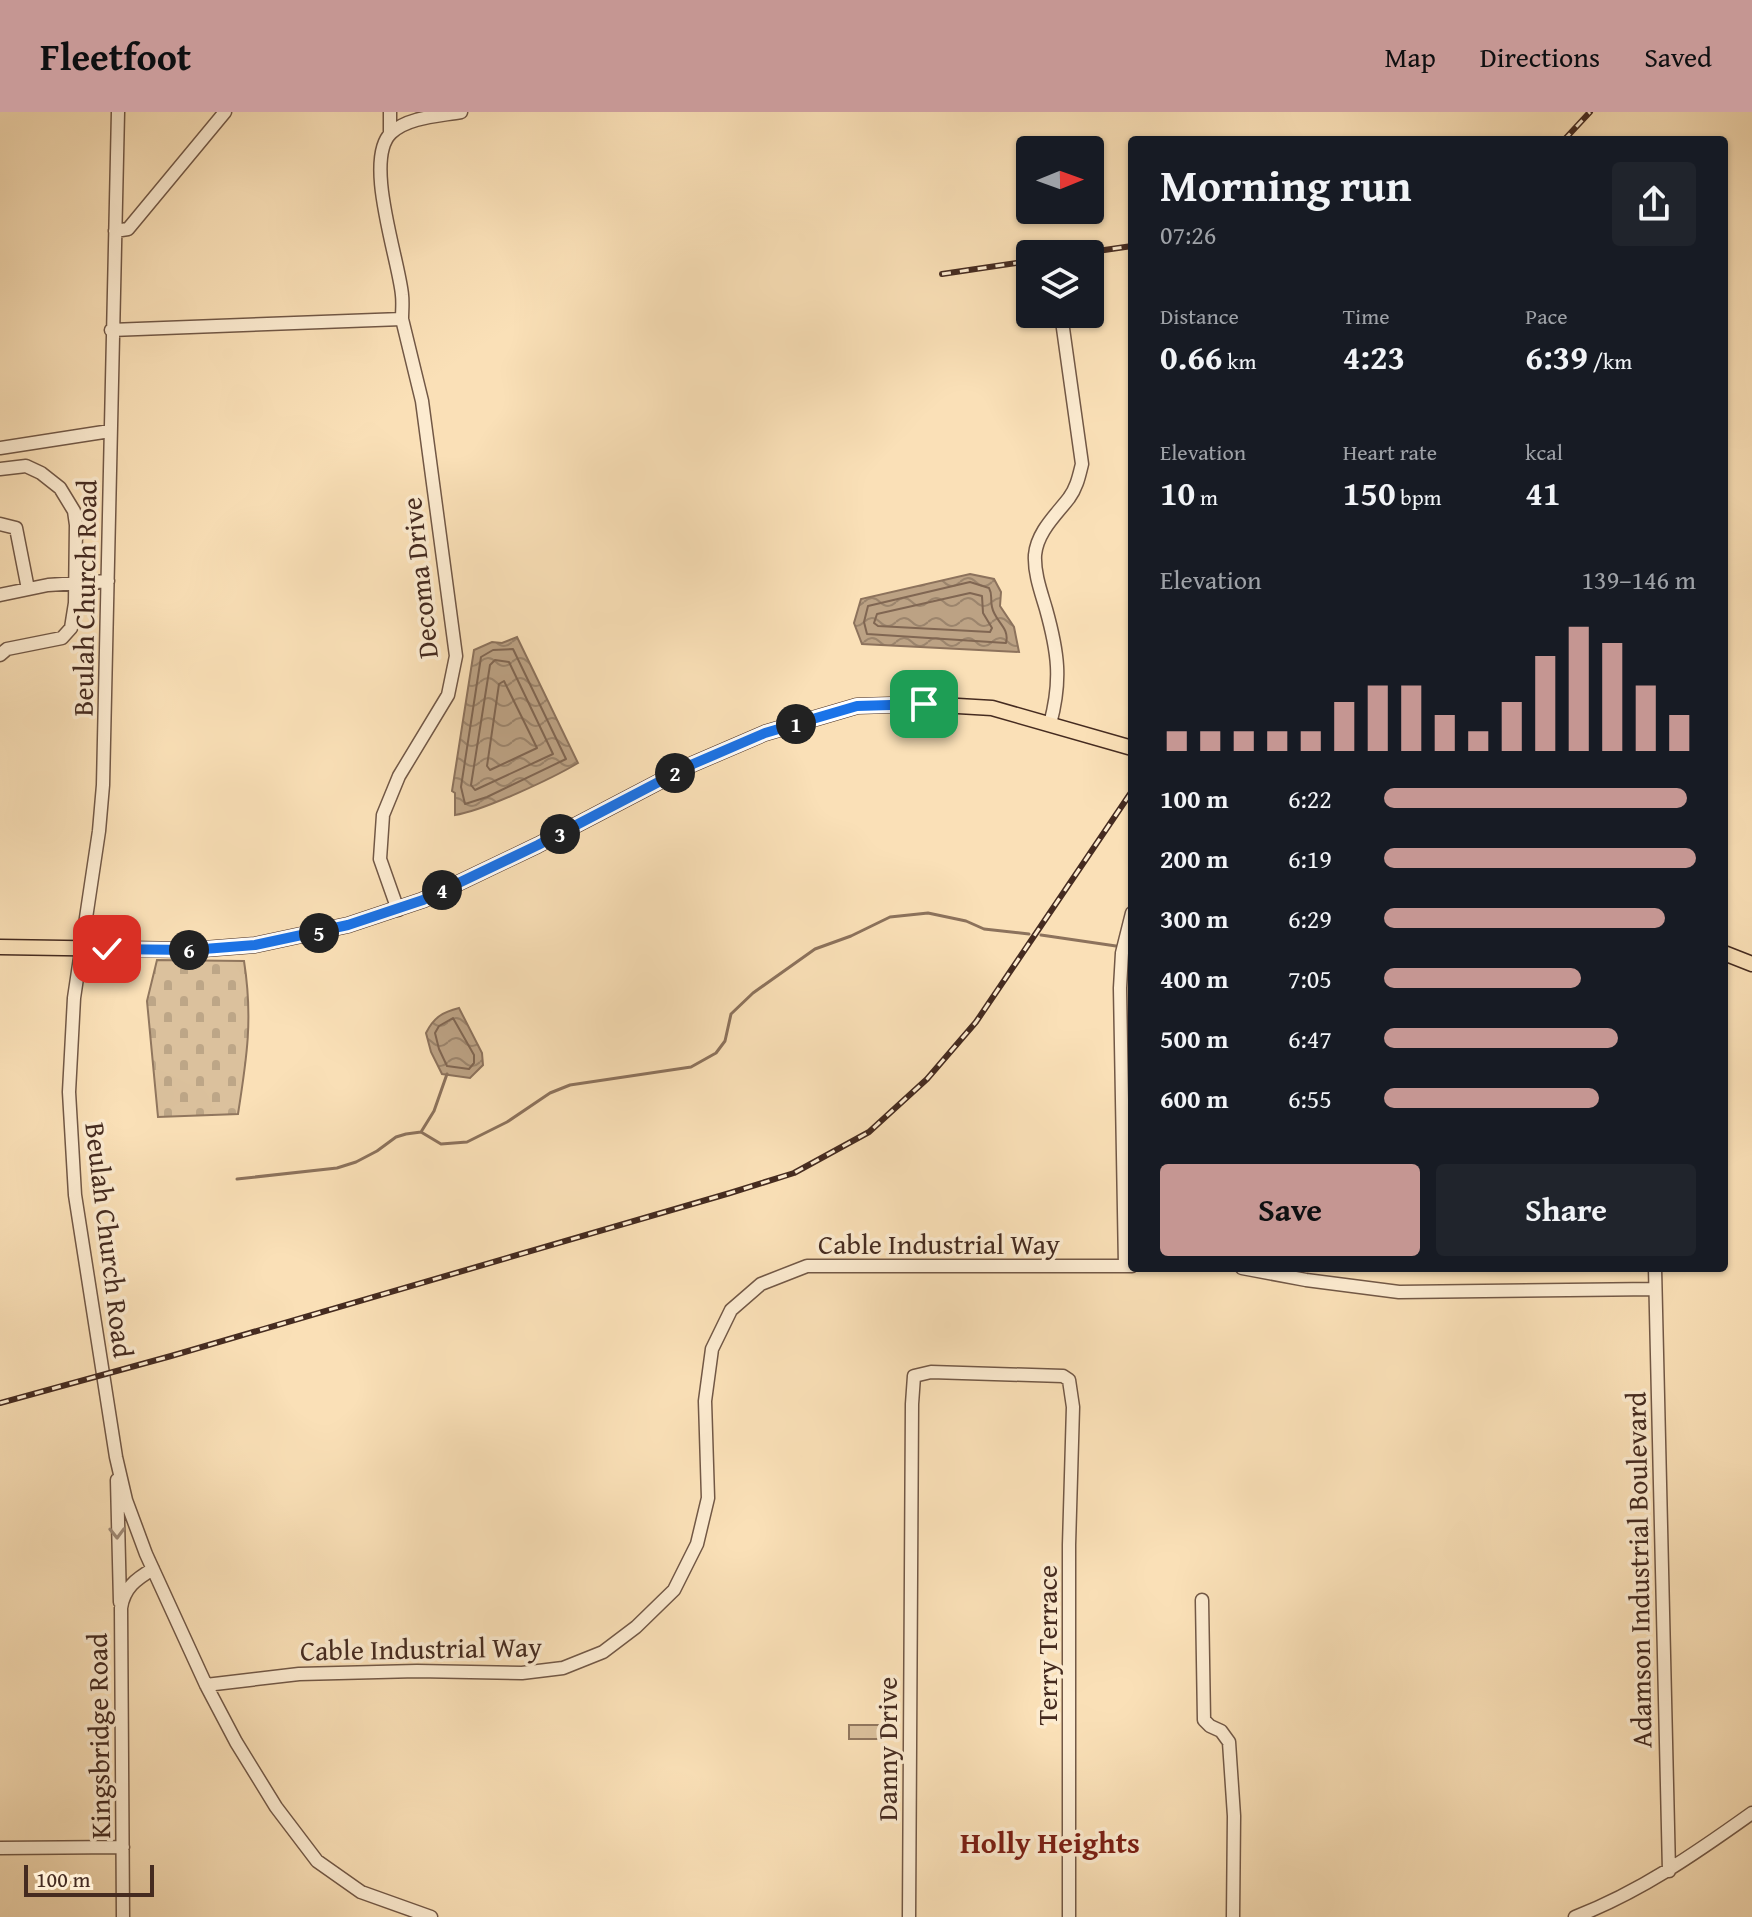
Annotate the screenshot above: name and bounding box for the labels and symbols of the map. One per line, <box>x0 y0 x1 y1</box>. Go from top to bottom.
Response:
north arrow <box>1016 136 1104 224</box>
street label: Beulah Church Road <box>61 479 107 717</box>
street label: Decoma Drive <box>390 495 448 661</box>
pin <box>890 670 958 738</box>
pin: 1 <box>776 704 816 744</box>
pin: 2 <box>655 753 695 793</box>
pin: 3 <box>540 814 580 854</box>
pin: 4 <box>422 870 462 910</box>
pin: 5 <box>299 913 339 953</box>
pin <box>73 915 141 983</box>
pin: 6 <box>169 930 209 970</box>
street label: Beulah Church Road <box>75 1120 145 1360</box>
street label: Cable Industrial Way <box>818 1223 1060 1264</box>
street label: Adamson Industrial Boulevard <box>1614 1391 1662 1749</box>
one-way arrow <box>108 1527 126 1540</box>
street label: Terry Terrace <box>1026 1565 1067 1725</box>
street label: Cable Industrial Way <box>300 1625 542 1671</box>
street label: Kingsbridge Road <box>76 1633 120 1839</box>
street label: Danny Drive <box>866 1677 907 1821</box>
district label: Holly Heights <box>960 1820 1140 1864</box>
scale bar <box>24 1861 154 1897</box>

